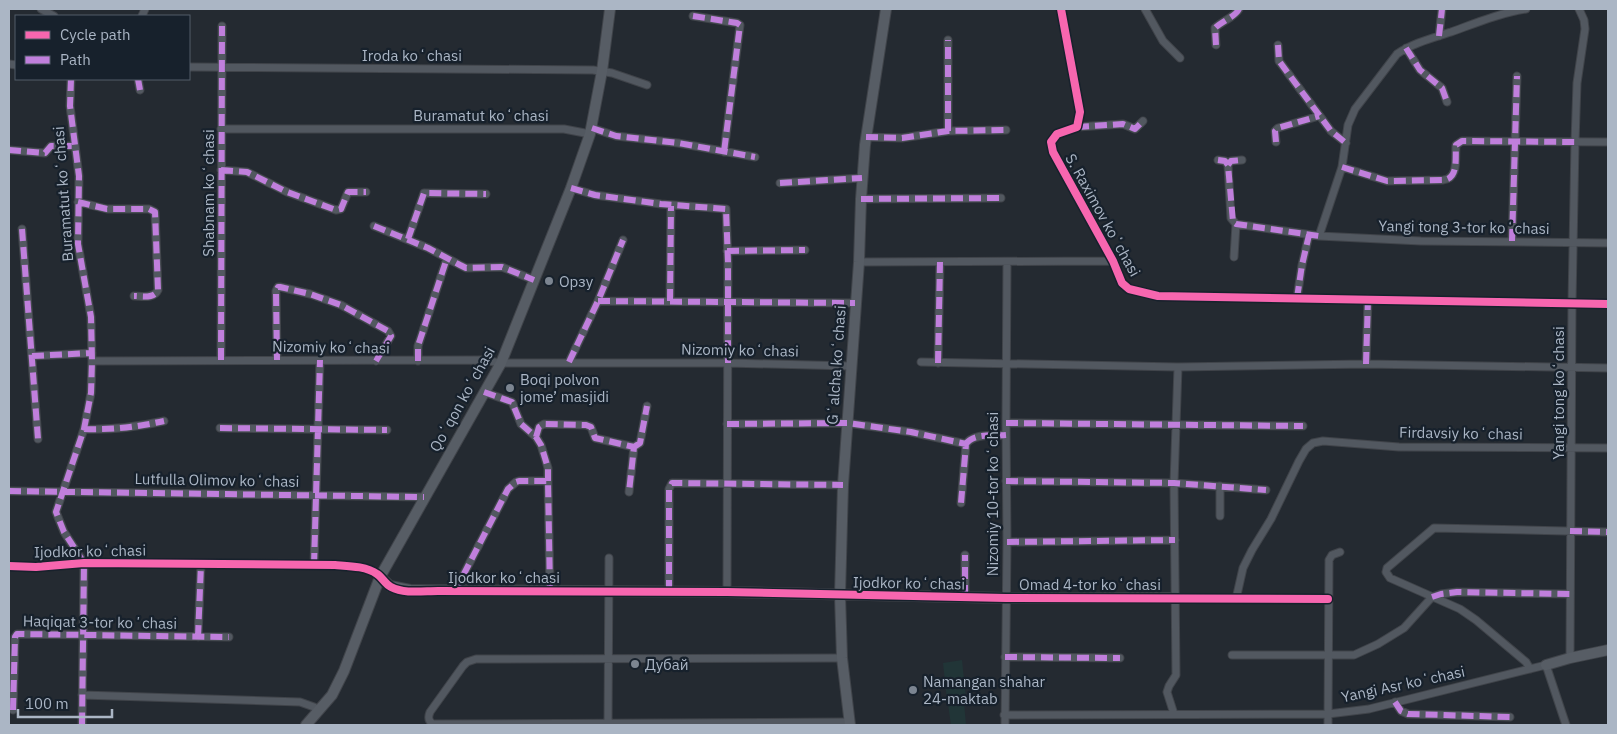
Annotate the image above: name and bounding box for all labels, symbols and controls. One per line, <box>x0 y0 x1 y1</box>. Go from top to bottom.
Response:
legend <box>15 15 190 80</box>
text: Cycle path <box>60 25 131 44</box>
street label: Iroda koʻchasi <box>362 46 462 65</box>
text: Path <box>60 50 91 69</box>
street label: Buramatut koʻchasi <box>413 106 549 125</box>
street label: Buramatut koʻchasi <box>49 126 77 262</box>
street label: Shabnam koʻchasi <box>199 129 218 257</box>
street label: S. Raximov koʻchasi <box>1061 150 1145 280</box>
street label: Yangi tong 3-tor koʻchasi <box>1378 216 1550 238</box>
place label: Орзу <box>559 272 594 291</box>
marker: Орзу <box>543 275 555 287</box>
street label: Gʻalcha koʻchasi <box>822 305 850 425</box>
street label: Yangi tong koʻchasi <box>1549 326 1568 460</box>
street label: Nizomiy koʻchasi <box>272 336 390 358</box>
street label: Nizomiy koʻchasi <box>681 339 799 361</box>
street label: Qoʻqon koʻchasi <box>425 343 499 455</box>
place label: Boqi polvon jome’ masjidi <box>520 370 609 406</box>
marker: Boqi polvon jome’ masjidi <box>504 382 516 394</box>
street label: Nizomiy 10-tor koʻchasi <box>983 412 1002 576</box>
street label: Firdavsiy koʻchasi <box>1399 422 1523 444</box>
street label: Lutfulla Olimov koʻchasi <box>134 469 300 491</box>
street label: Ijodkor koʻchasi <box>34 541 146 561</box>
street label: Ijodkor koʻchasi <box>448 568 560 587</box>
street label: Ijodkor koʻchasi <box>853 573 965 593</box>
street label: Omad 4-tor koʻchasi <box>1019 575 1161 594</box>
street label: Haqiqat 3-tor koʼchasi <box>23 611 177 633</box>
place label: Дубай <box>645 655 689 674</box>
marker: Дубай <box>629 658 641 670</box>
street label: Yangi Asr koʻchasi <box>1339 662 1467 706</box>
place label: Namangan shahar 24-maktab <box>923 672 1046 708</box>
marker: Namangan shahar 24-maktab <box>907 684 919 696</box>
scale bar <box>18 686 111 718</box>
text: 100 m <box>25 694 69 713</box>

